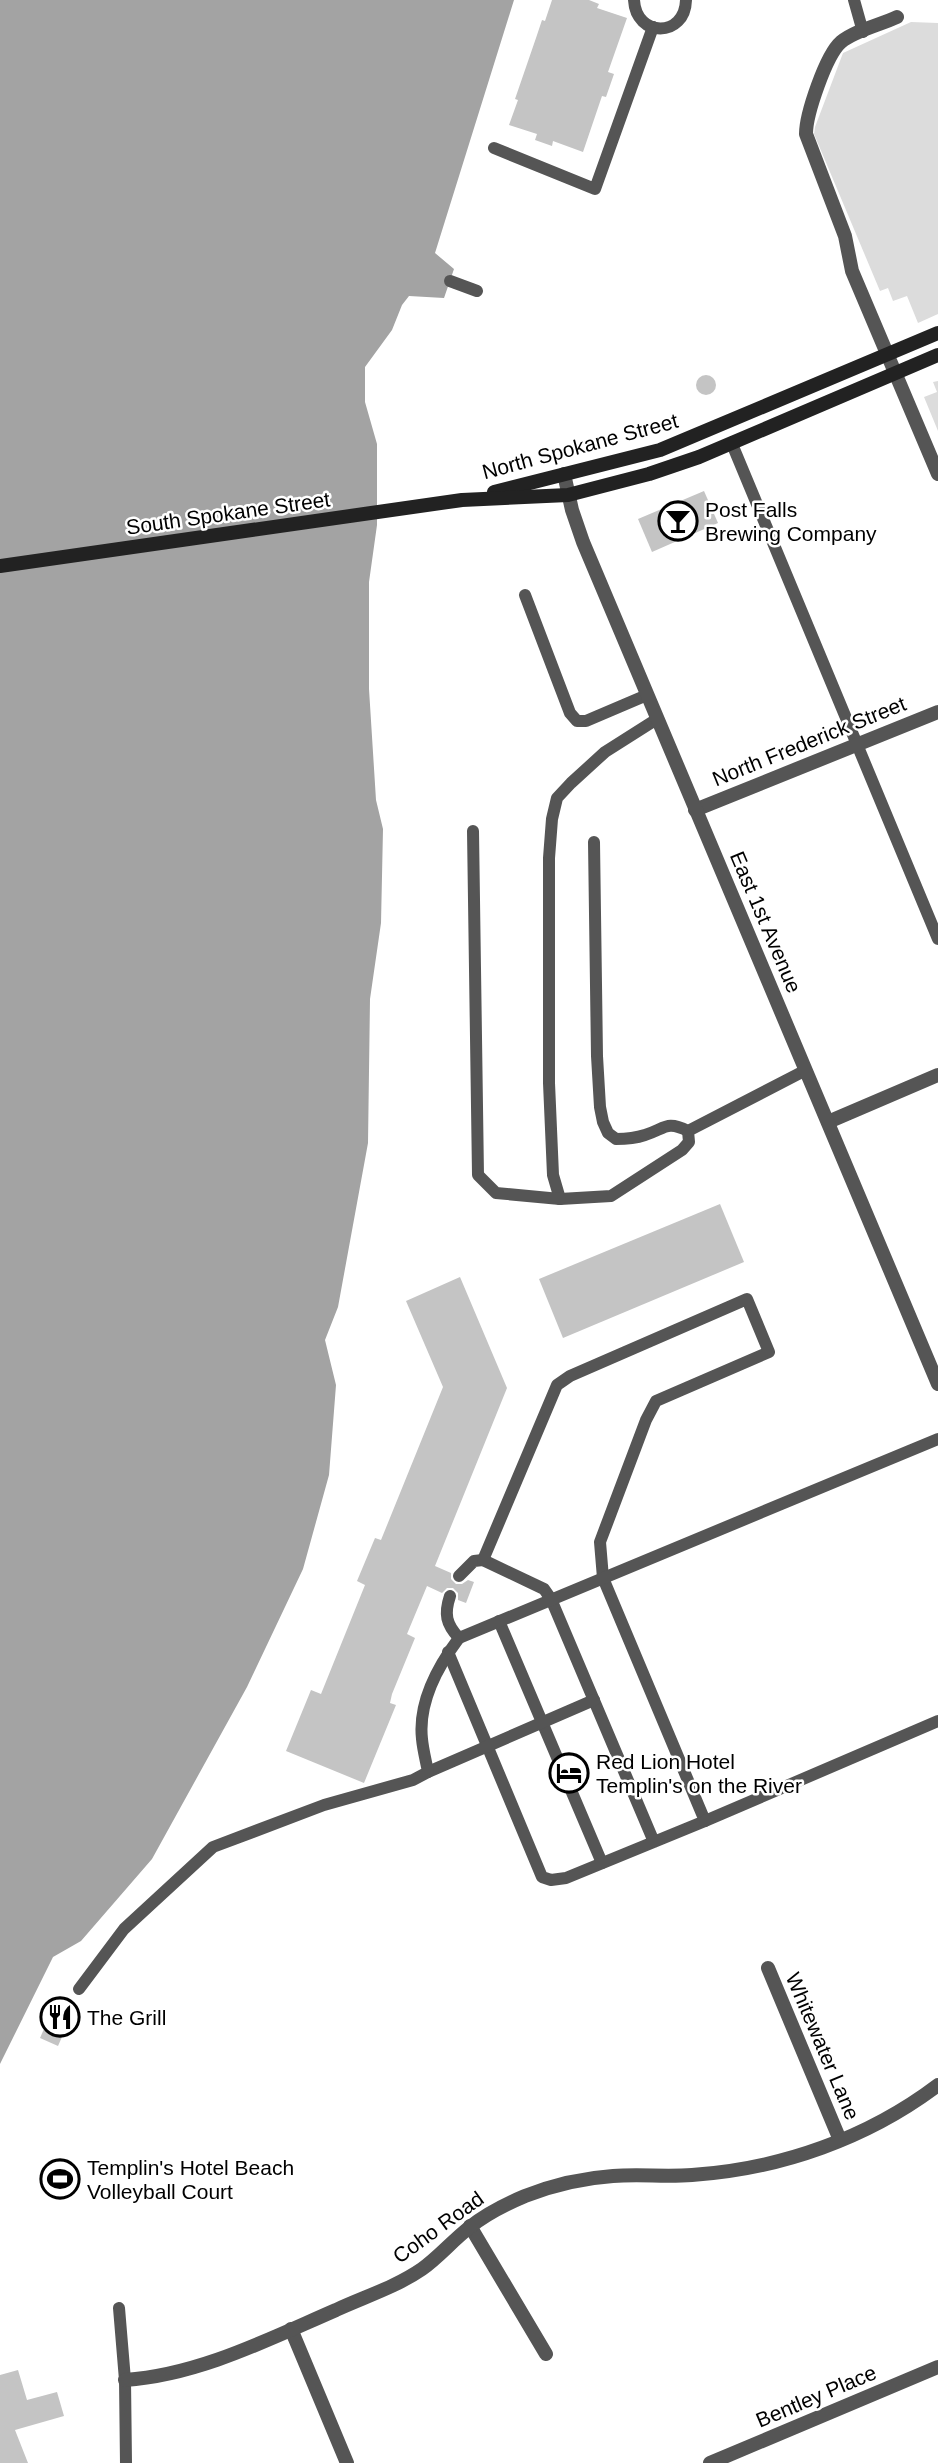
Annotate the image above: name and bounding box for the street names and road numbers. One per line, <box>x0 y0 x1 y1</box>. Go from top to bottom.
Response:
street label: North Spokane Street <box>479 409 681 483</box>
street label: South Spokane Street <box>125 487 332 539</box>
street label: North Frederick Street <box>709 692 909 790</box>
street label: East 1st Avenue <box>726 848 806 996</box>
street label: Whitewater Lane <box>782 1969 864 2123</box>
street label: Coho Road <box>388 2186 488 2268</box>
street label: Bentley Place <box>752 2360 880 2432</box>

